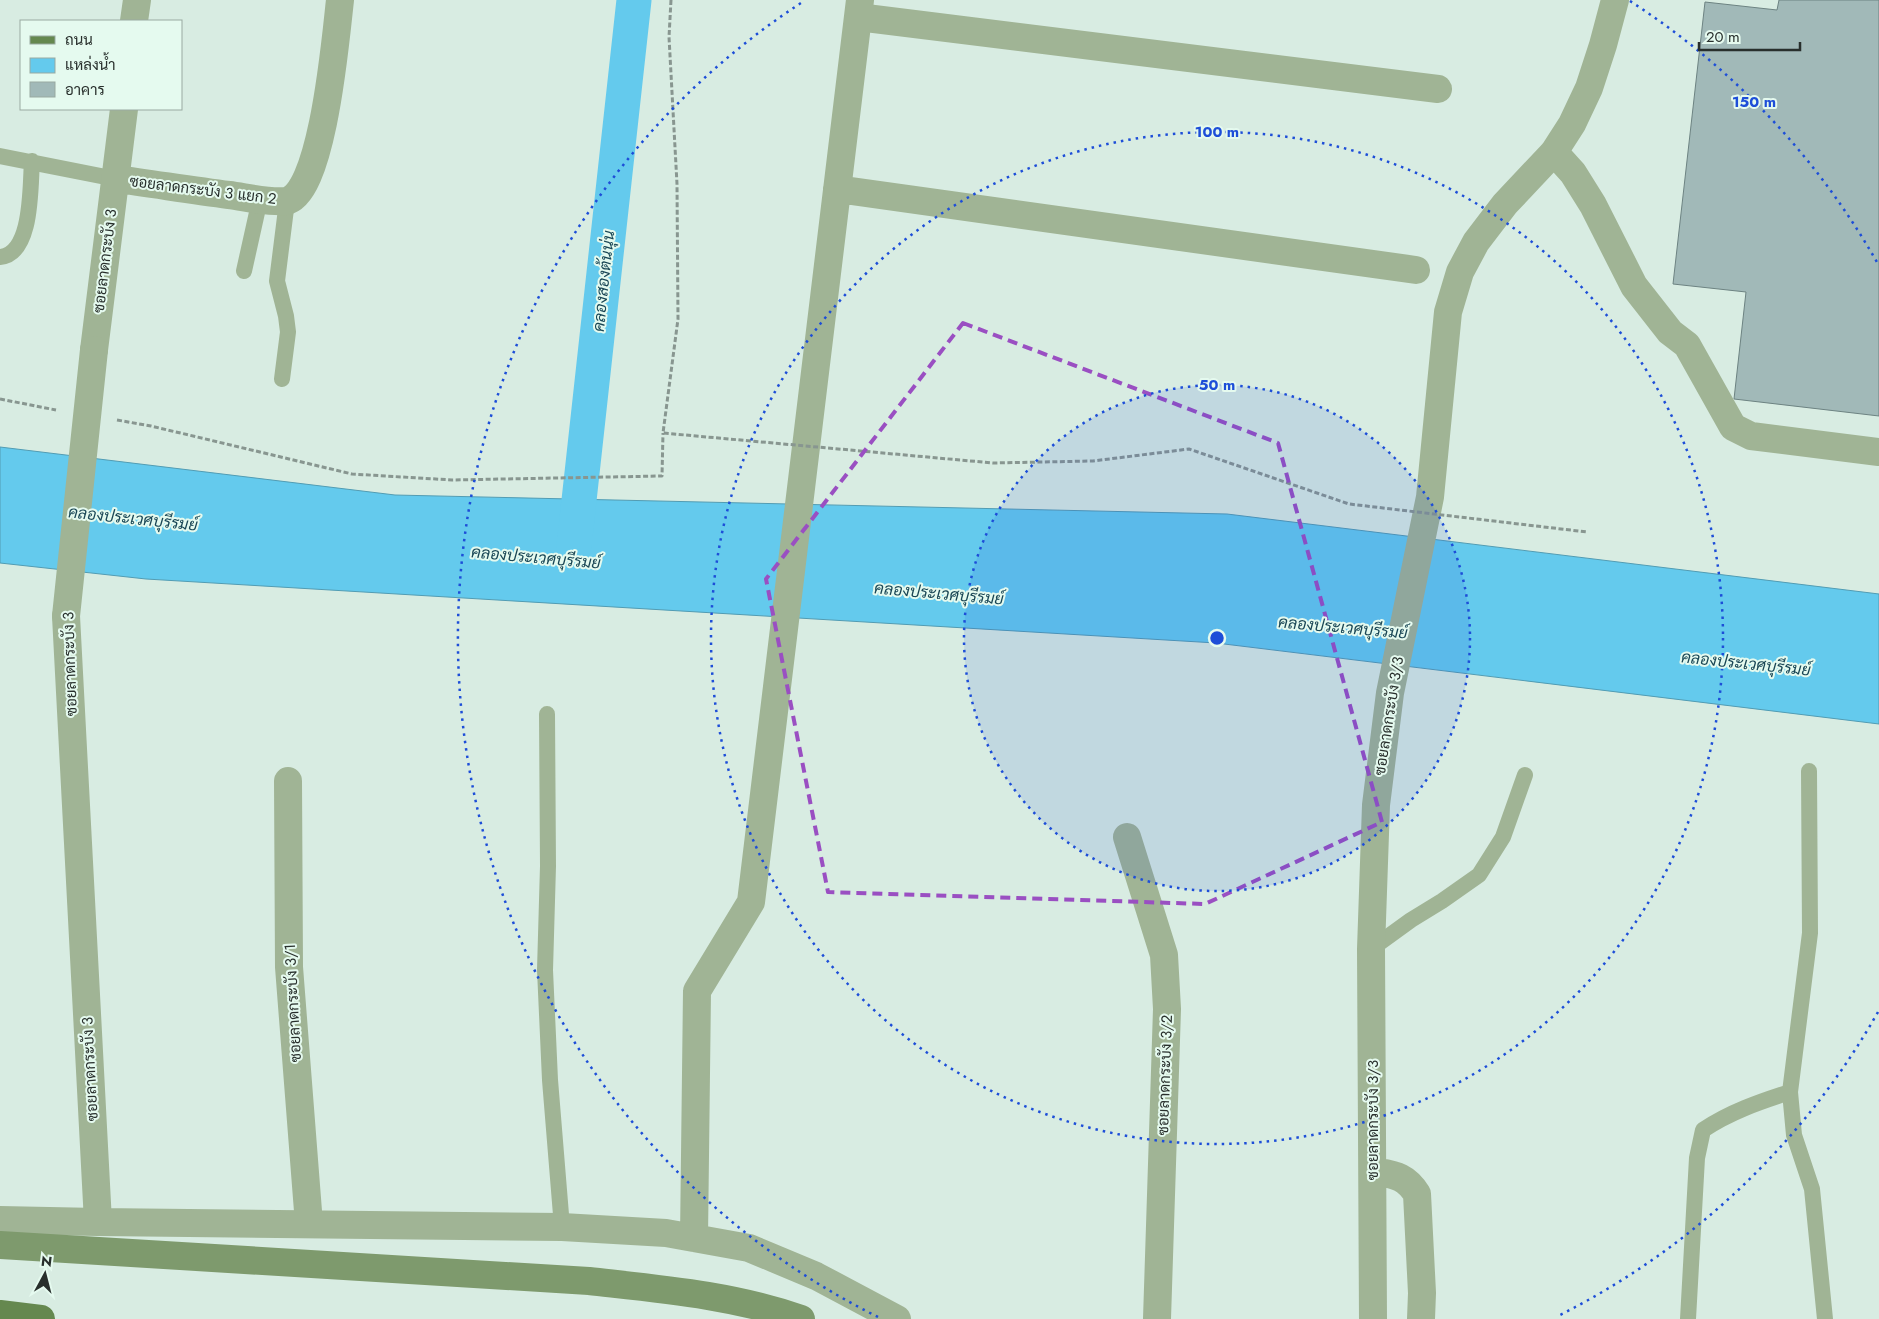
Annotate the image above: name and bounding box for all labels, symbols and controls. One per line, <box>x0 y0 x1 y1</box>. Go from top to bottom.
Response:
legend <box>20 20 182 110</box>
scale bar <box>1699 20 1800 52</box>
text: 20 m <box>1706 26 1740 48</box>
text: ถนน <box>65 29 93 51</box>
text: แหล่งน้ำ <box>65 52 116 76</box>
text: อาคาร <box>65 79 105 101</box>
text: 150 m <box>1732 91 1776 113</box>
text: 100 m <box>1195 121 1239 143</box>
street label: ซอยลาดกระบัง 3 แยก 2 <box>128 170 278 210</box>
street label: ซอยลาดกระบัง 3 <box>88 208 122 314</box>
water label: คลองสองต้นนุ่น <box>587 229 620 333</box>
text: 50 m <box>1199 374 1235 396</box>
water label: คลองประเวศบุรีรมย์ <box>67 499 201 537</box>
water label: คลองประเวศบุรีรมย์ <box>470 539 604 575</box>
water label: คลองประเวศบุรีรมย์ <box>873 575 1007 611</box>
water label: คลองประเวศบุรีรมย์ <box>1277 609 1411 645</box>
street label: ซอยลาดกระบัง 3 <box>57 611 83 717</box>
centre of rings <box>1208 629 1226 647</box>
water label: คลองประเวศบุรีรมย์ <box>1680 644 1814 682</box>
street label: ซอยลาดกระบัง 3/3 <box>1369 655 1409 777</box>
street label: ซอยลาดกระบัง 3/1 <box>279 943 307 1063</box>
street label: ซอยลาดกระบัง 3/2 <box>1152 1014 1178 1136</box>
street label: ซอยลาดกระบัง 3 <box>76 1016 104 1122</box>
street label: ซอยลาดกระบัง 3/3 <box>1362 1060 1384 1180</box>
north arrow <box>20 1249 70 1299</box>
text: N <box>40 1250 53 1272</box>

